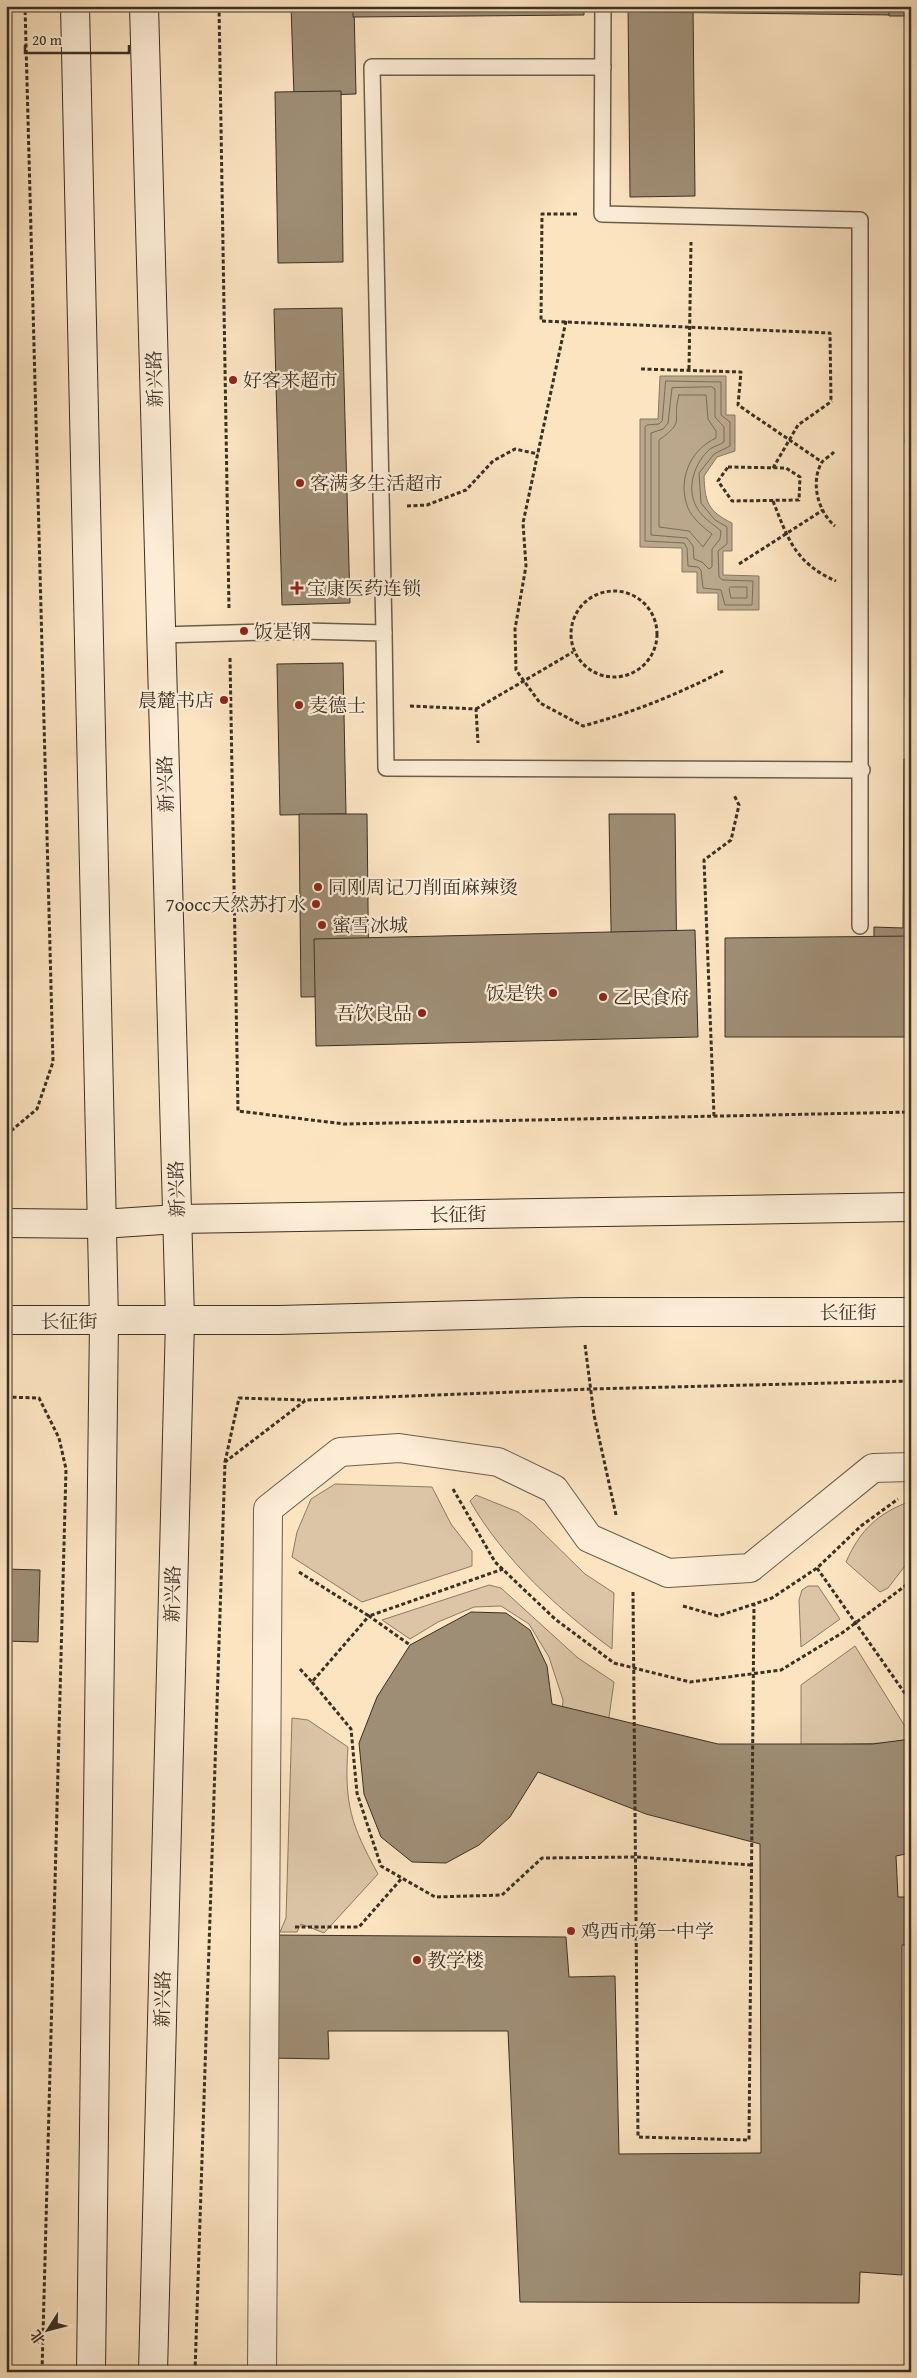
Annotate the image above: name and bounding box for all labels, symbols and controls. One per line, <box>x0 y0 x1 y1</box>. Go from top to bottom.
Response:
scale bar <box>25 22 129 54</box>
text: 20 m <box>32 29 63 50</box>
street label: 新兴路 <box>139 350 169 408</box>
place label: 好客来超市 <box>243 366 338 394</box>
marker: 好客来超市 <box>227 374 239 386</box>
place label: 客满多生活超市 <box>310 469 443 497</box>
marker: 客满多生活超市 <box>294 477 306 489</box>
place label: 宝康医药连锁 <box>307 574 421 602</box>
marker: 宝康医药连锁 <box>291 582 303 594</box>
place label: 饭是钢 <box>254 617 311 645</box>
marker: 饭是钢 <box>238 625 250 637</box>
place label: 晨麓书店 <box>138 686 214 714</box>
place label: 麦德士 <box>309 691 366 719</box>
marker: 晨麓书店 <box>218 694 230 706</box>
marker: 麦德士 <box>293 699 305 711</box>
street label: 新兴路 <box>150 755 180 813</box>
place label: 同刚周记刀削面麻辣烫 <box>328 873 518 901</box>
marker: 同刚周记刀削面麻辣烫 <box>312 881 324 893</box>
place label: 7oocc天然苏打水 <box>166 890 306 918</box>
marker: 7oocc天然苏打水 <box>310 898 322 910</box>
place label: 蜜雪冰城 <box>332 911 408 939</box>
marker: 蜜雪冰城 <box>316 919 328 931</box>
place label: 饭是铁 <box>486 979 543 1007</box>
place label: 乙民食府 <box>613 983 689 1011</box>
marker: 饭是铁 <box>547 987 559 999</box>
marker: 乙民食府 <box>597 991 609 1003</box>
place label: 吾饮良品 <box>336 999 412 1027</box>
marker: 吾饮良品 <box>416 1007 428 1019</box>
street label: 新兴路 <box>161 1160 191 1218</box>
street label: 长征街 <box>429 1200 487 1228</box>
street label: 长征街 <box>819 1298 877 1326</box>
street label: 长征街 <box>40 1307 98 1335</box>
street label: 新兴路 <box>158 1565 186 1623</box>
place label: 鸡西市第一中学 <box>581 1917 714 1945</box>
marker: 鸡西市第一中学 <box>565 1925 577 1937</box>
place label: 教学楼 <box>427 1946 484 1974</box>
marker: 教学楼 <box>411 1954 423 1966</box>
street label: 新兴路 <box>148 1970 176 2028</box>
north arrow <box>22 2306 72 2356</box>
text: 北 <box>25 2326 50 2349</box>

